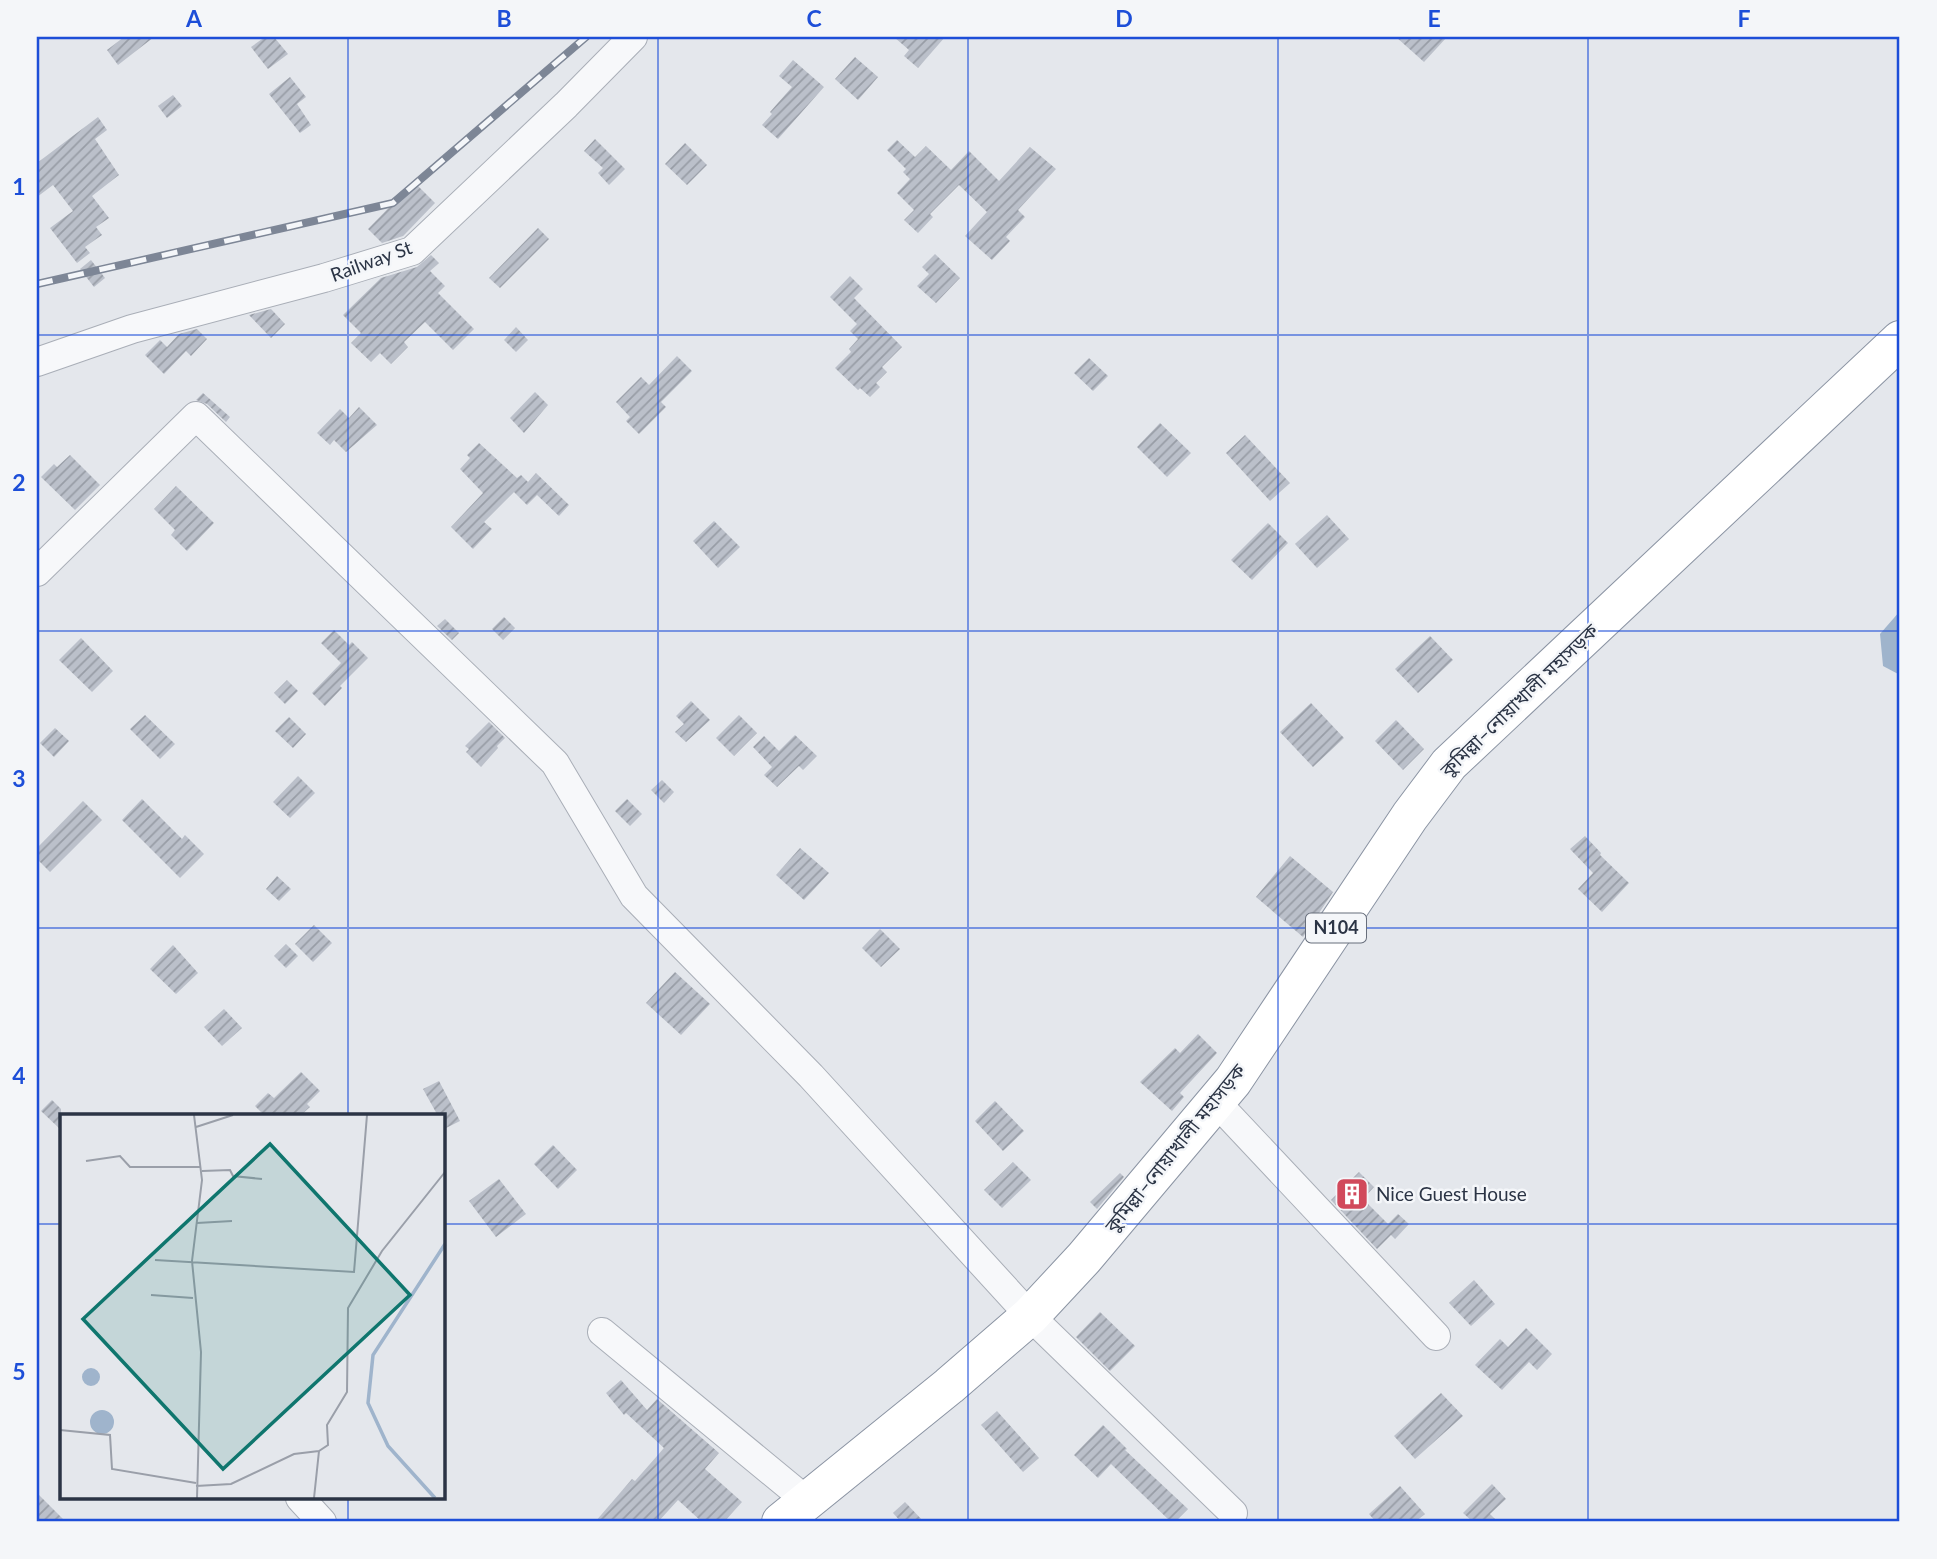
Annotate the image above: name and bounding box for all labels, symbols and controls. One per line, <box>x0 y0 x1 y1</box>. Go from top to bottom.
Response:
text: A <box>185 4 203 32</box>
text: B <box>496 4 512 32</box>
text: C <box>806 4 822 32</box>
text: D <box>1115 4 1133 32</box>
text: E <box>1427 4 1441 32</box>
text: F <box>1737 4 1751 32</box>
text: 1 <box>12 172 26 200</box>
street label: Railway St <box>327 235 415 286</box>
text: 2 <box>12 468 26 496</box>
street label: কুমিল্লা–নোয়াখালী মহাসড়ক <box>1434 618 1603 782</box>
text: 3 <box>12 764 26 792</box>
road number: N104 <box>1306 914 1366 943</box>
street label: কুমিল্লা–নোয়াখালী মহাসড়ক <box>1099 1058 1251 1238</box>
text: 4 <box>12 1061 26 1089</box>
inset map <box>60 1114 444 1500</box>
building icon: Nice Guest House <box>1333 1175 1371 1213</box>
place label: Nice Guest House <box>1376 1182 1527 1205</box>
text: 5 <box>12 1357 26 1385</box>

